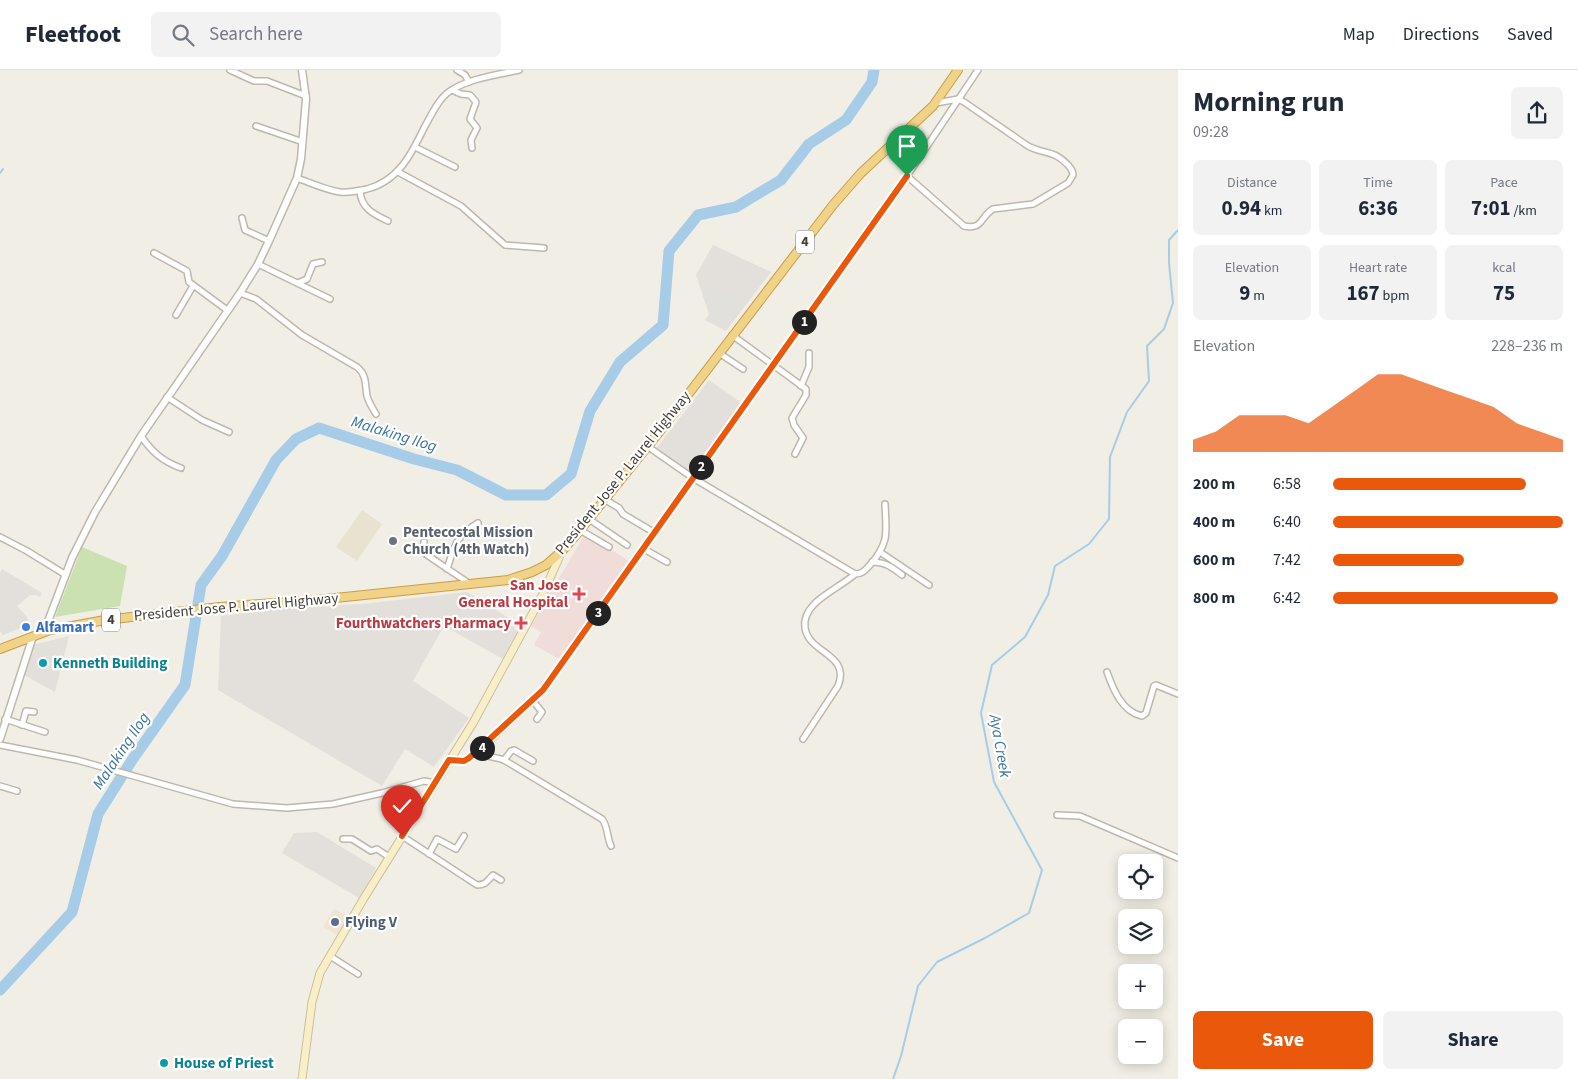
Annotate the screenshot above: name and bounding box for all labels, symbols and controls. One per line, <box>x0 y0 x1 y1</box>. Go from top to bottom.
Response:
search box <box>151 12 501 57</box>
text: Fleetfoot <box>25 17 121 52</box>
icon: search <box>169 21 197 49</box>
text: Search here <box>209 21 303 48</box>
text: Map <box>1343 22 1375 47</box>
text: Directions <box>1403 22 1479 47</box>
text: Saved <box>1507 22 1553 47</box>
text: Morning run <box>1193 82 1344 122</box>
button: share <box>1511 87 1563 139</box>
text: 09:28 <box>1193 121 1229 143</box>
pin <box>886 125 928 176</box>
icon: arrive <box>893 132 921 160</box>
text: Distance <box>1227 173 1277 193</box>
text: Time <box>1363 173 1393 193</box>
text: Pace <box>1490 173 1518 193</box>
text: 0.94 <box>1222 193 1261 223</box>
text: 6:36 <box>1358 193 1398 223</box>
text: 7:01 <box>1471 193 1511 223</box>
text: km <box>1261 201 1282 221</box>
text: /km <box>1511 201 1537 221</box>
road number: 4 <box>796 230 814 253</box>
text: Elevation <box>1225 258 1279 278</box>
text: Heart rate <box>1349 258 1407 278</box>
text: kcal <box>1492 258 1516 278</box>
text: 9 <box>1239 278 1250 308</box>
text: 167 <box>1346 278 1380 308</box>
text: 75 <box>1493 278 1515 308</box>
text: m <box>1250 286 1265 306</box>
text: bpm <box>1380 286 1410 306</box>
pin: 1 <box>792 310 816 334</box>
text: 1 <box>801 312 808 332</box>
text: Elevation <box>1193 335 1255 357</box>
text: 228–236 m <box>1491 335 1563 357</box>
street label: President Jose P. Laurel Highway <box>550 387 696 559</box>
water label: Malaking Ilog <box>348 411 440 457</box>
pin: 2 <box>688 454 714 480</box>
text: 2 <box>698 457 705 477</box>
text: 200 m <box>1193 473 1235 495</box>
text: 6:58 <box>1273 473 1301 495</box>
text: 400 m <box>1193 511 1235 533</box>
text: 6:40 <box>1273 511 1301 533</box>
place label: Pentecostal Mission Church (4th Watch) <box>403 522 533 560</box>
marker: Pentecostal Mission Church (4th Watch) <box>387 535 399 547</box>
text: 600 m <box>1193 549 1235 571</box>
text: 7:42 <box>1273 549 1301 571</box>
place label: San Jose General Hospital <box>458 575 569 613</box>
marker: San Jose General Hospital <box>572 587 586 601</box>
text: 800 m <box>1193 587 1235 609</box>
text: 6:42 <box>1273 587 1301 609</box>
street label: President Jose P. Laurel Highway <box>133 588 339 626</box>
pin: 3 <box>586 600 610 626</box>
text: 3 <box>595 603 602 623</box>
road number: 4 <box>102 608 120 632</box>
place label: Fourthwatchers Pharmacy <box>336 613 511 634</box>
place label: Alfamart <box>35 617 94 638</box>
marker: Fourthwatchers Pharmacy <box>515 617 527 629</box>
marker: Alfamart <box>20 621 32 633</box>
place label: Kenneth Building <box>53 653 167 674</box>
marker: Kenneth Building <box>37 657 49 669</box>
water label: Malaking Ilog <box>87 708 155 794</box>
water label: Aya Creek <box>983 712 1016 780</box>
pin: 4 <box>470 736 494 760</box>
text: 4 <box>479 738 486 758</box>
pin <box>381 785 423 836</box>
icon: check <box>388 792 416 820</box>
map controls <box>1118 854 1163 1064</box>
button: locate <box>1118 854 1163 899</box>
button: layers <box>1118 909 1163 954</box>
place label: Flying V <box>345 912 398 933</box>
marker: Flying V <box>329 916 341 928</box>
button: + <box>1118 964 1163 1009</box>
button: Save <box>1193 1011 1373 1069</box>
button: Share <box>1383 1011 1563 1069</box>
button: − <box>1118 1019 1163 1064</box>
place label: House of Priest <box>174 1053 274 1074</box>
marker: House of Priest <box>158 1057 170 1069</box>

